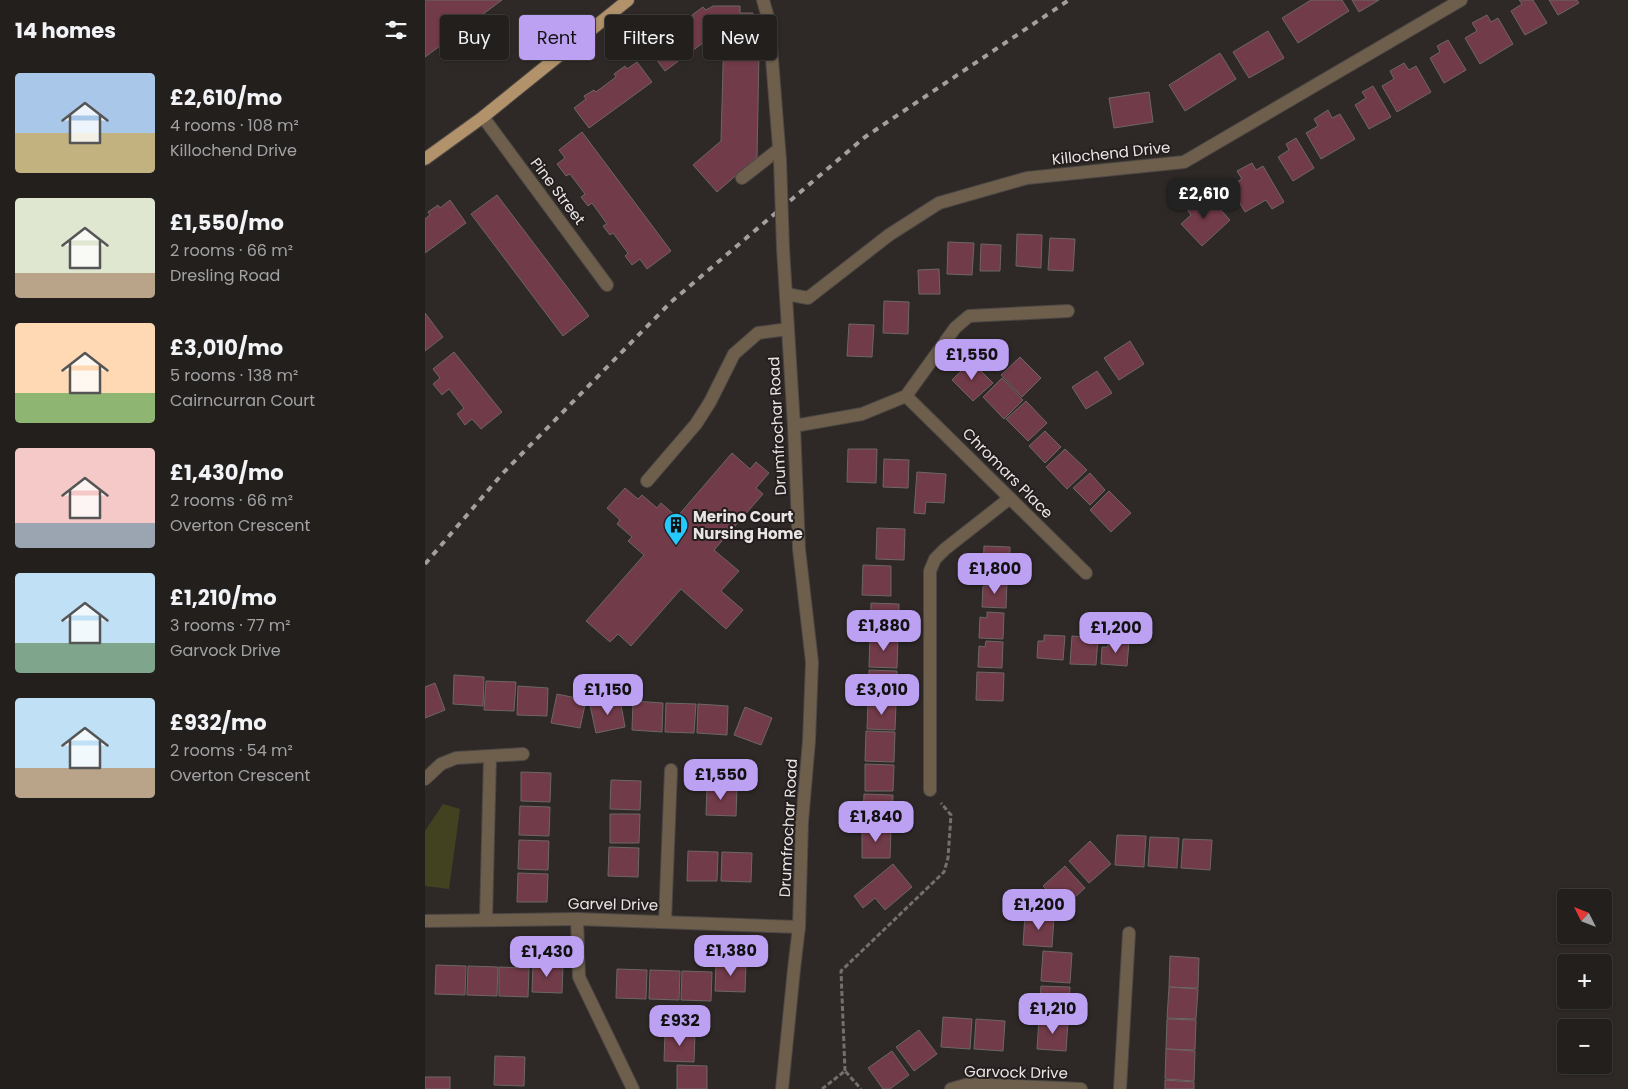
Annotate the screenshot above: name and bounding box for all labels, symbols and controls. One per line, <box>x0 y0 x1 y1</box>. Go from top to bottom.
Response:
chip: Buy <box>440 15 509 60</box>
chip: Rent <box>519 15 595 60</box>
chip: Filters <box>605 15 693 60</box>
chip: New <box>703 15 777 60</box>
text: 14 homes <box>15 16 116 45</box>
icon: filters <box>382 16 410 44</box>
text: £2,610/mo <box>170 83 282 112</box>
icon: home <box>55 93 115 153</box>
text: 4 rooms · 108 m² <box>170 114 299 137</box>
street label: Killochend Drive <box>1051 136 1171 170</box>
text: Killochend Drive <box>170 139 297 162</box>
street label: Pine Street <box>526 153 590 229</box>
pin: £2,610 <box>1163 178 1245 220</box>
text: £2,610 <box>1179 182 1229 205</box>
text: £1,550/mo <box>170 208 284 237</box>
icon: home <box>55 218 115 278</box>
text: 2 rooms · 66 m² <box>170 239 293 262</box>
text: Dresling Road <box>170 264 280 287</box>
text: £3,010/mo <box>170 333 283 362</box>
pin: £1,550 <box>931 338 1013 381</box>
icon: home <box>55 343 115 403</box>
text: £1,550 <box>946 343 998 366</box>
street label: Drumfrochar Road <box>763 356 791 496</box>
text: 5 rooms · 138 m² <box>170 364 298 387</box>
text: Cairncurran Court <box>170 389 315 412</box>
street label: Chromars Place <box>958 423 1058 523</box>
text: £1,430/mo <box>170 458 284 487</box>
icon: home <box>55 468 115 528</box>
text: 2 rooms · 66 m² <box>170 489 293 512</box>
place label: Merino Court Nursing Home <box>693 506 803 544</box>
building icon: Merino Court Nursing Home <box>663 512 689 546</box>
text: Overton Crescent <box>170 514 310 537</box>
pin: £1,800 <box>954 552 1036 595</box>
text: £1,800 <box>969 557 1021 580</box>
text: £1,210/mo <box>170 583 277 612</box>
icon: home <box>55 593 115 653</box>
pin: £1,880 <box>843 610 925 652</box>
pin: £1,200 <box>1075 612 1157 654</box>
text: 3 rooms · 77 m² <box>170 614 290 637</box>
text: £1,880 <box>858 614 910 637</box>
text: £1,200 <box>1090 616 1142 639</box>
text: Garvock Drive <box>170 639 281 662</box>
pin: £1,150 <box>567 674 649 716</box>
pin: £3,010 <box>841 674 923 716</box>
text: £1,150 <box>584 678 632 701</box>
text: £3,010 <box>856 678 908 701</box>
text: £932/mo <box>170 708 267 737</box>
icon: home <box>55 718 115 778</box>
text: 2 rooms · 54 m² <box>170 739 293 762</box>
pin: £1,550 <box>680 758 762 801</box>
street label: Drumfrochar Road <box>774 758 802 898</box>
text: £1,550 <box>695 763 747 786</box>
text: Overton Crescent <box>170 764 310 787</box>
pin: £1,840 <box>835 800 917 843</box>
text: £1,840 <box>850 805 902 828</box>
pin: £1,200 <box>998 888 1080 931</box>
north arrow <box>1557 889 1613 944</box>
map controls <box>1557 889 1612 1074</box>
street label: Garvel Drive <box>568 893 658 915</box>
text: £1,200 <box>1013 893 1065 916</box>
pin: £1,380 <box>690 934 772 977</box>
pin: £1,430 <box>506 936 588 978</box>
text: £1,380 <box>705 939 757 962</box>
text: £1,430 <box>521 940 573 963</box>
button: + <box>1557 954 1612 1009</box>
pin: £1,210 <box>1012 992 1094 1035</box>
text: £1,210 <box>1030 997 1076 1020</box>
pin: £932 <box>650 1004 710 1047</box>
text: £932 <box>660 1009 700 1032</box>
button: − <box>1557 1019 1612 1074</box>
street label: Garvock Drive <box>964 1061 1068 1083</box>

